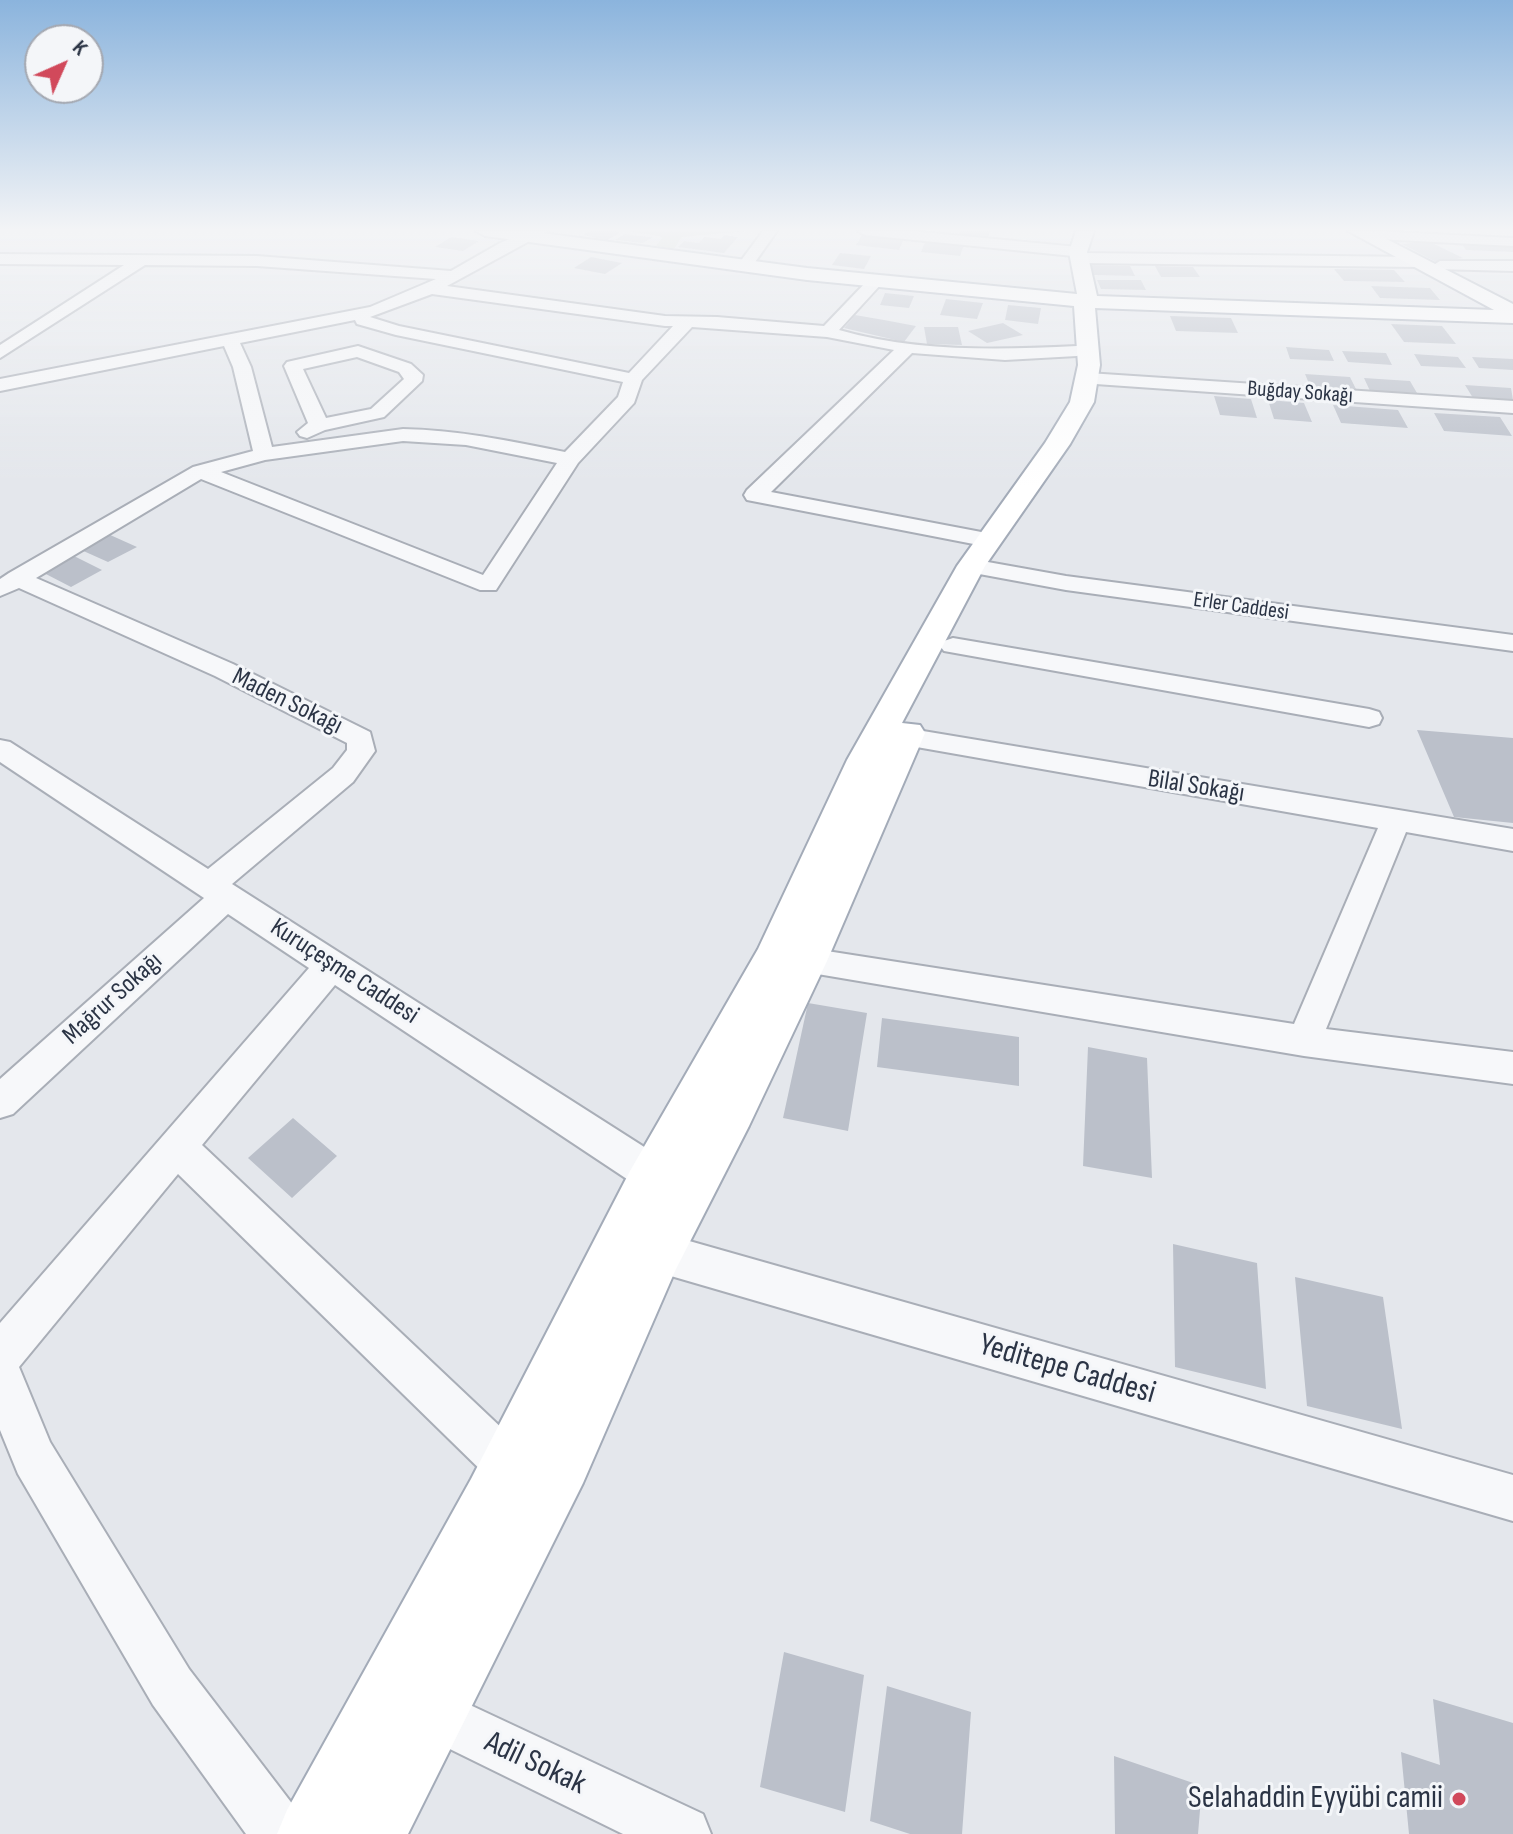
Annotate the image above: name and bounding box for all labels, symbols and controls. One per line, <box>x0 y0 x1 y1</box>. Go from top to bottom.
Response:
north arrow <box>24 24 104 104</box>
text: K <box>67 35 93 61</box>
street label: Buğday Sokağı <box>1246 376 1354 410</box>
street label: Erler Caddesi <box>1192 587 1290 627</box>
street label: Maden Sokağı <box>227 662 347 742</box>
street label: Bilal Sokağı <box>1146 764 1246 810</box>
street label: Kuruçeşme Caddesi <box>264 912 424 1032</box>
street label: Mağrur Sokağı <box>57 946 169 1052</box>
street label: Yeditepe Caddesi <box>974 1326 1160 1414</box>
street label: Adil Sokak <box>478 1724 592 1804</box>
place label: Selahaddin Eyyübi camii <box>1188 1780 1443 1818</box>
marker: Selahaddin Eyyübi camii <box>1450 1790 1468 1808</box>

